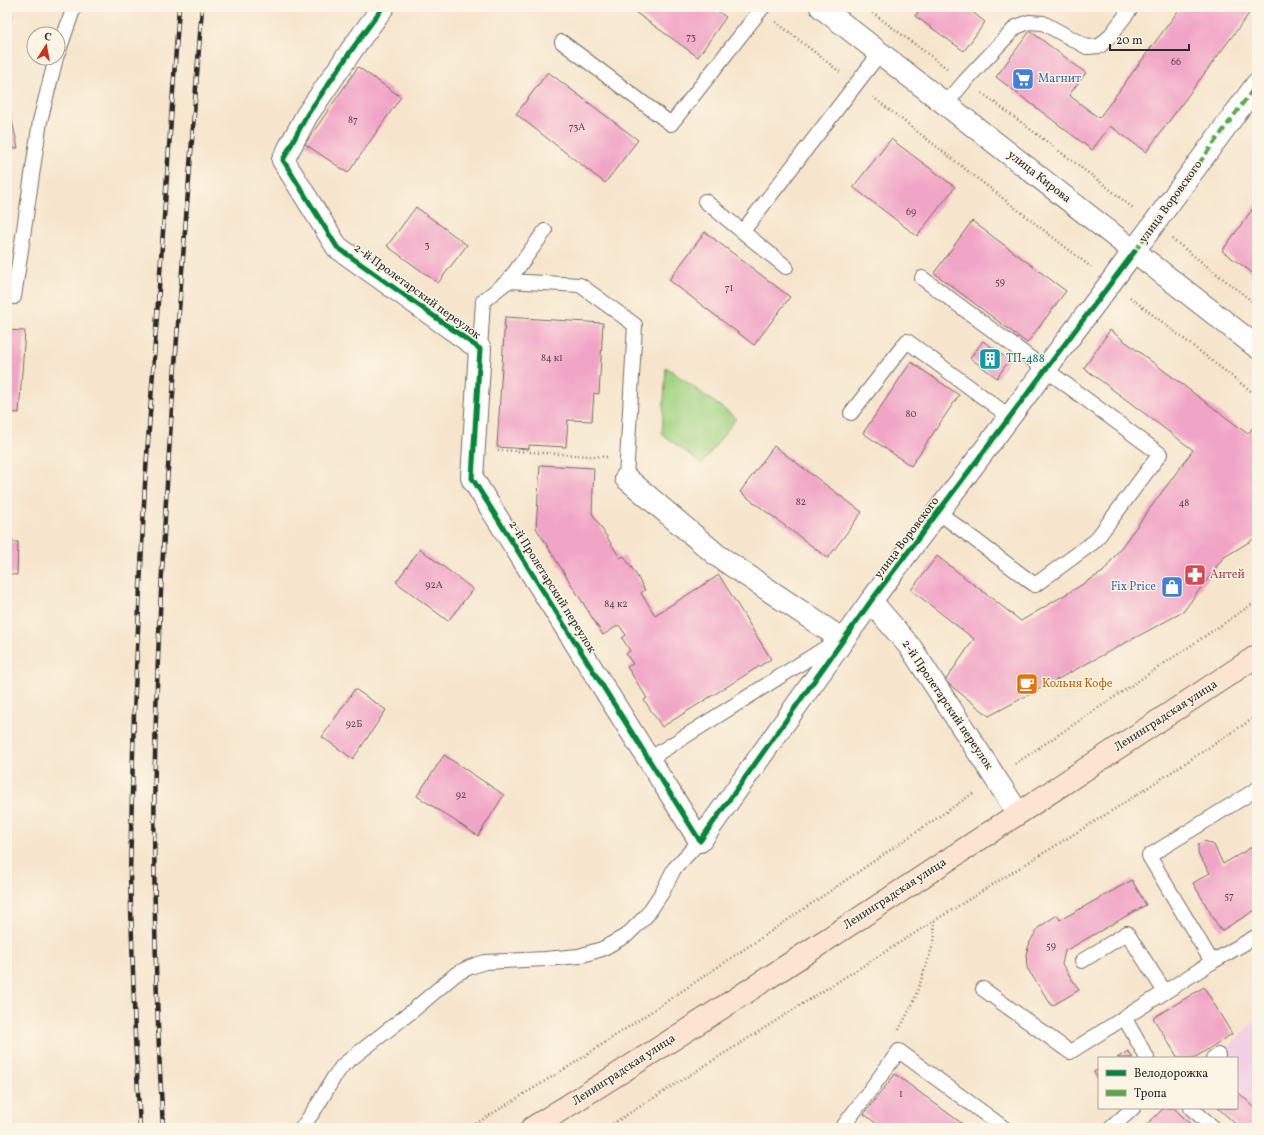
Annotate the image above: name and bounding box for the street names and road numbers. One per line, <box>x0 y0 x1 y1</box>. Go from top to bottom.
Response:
street label: улица Кирова <box>1004 147 1074 207</box>
street label: улица Воровского <box>1136 157 1206 247</box>
street label: 2-й Пролетарский переулок <box>350 240 484 344</box>
street label: улица Воровского <box>871 494 943 582</box>
street label: 2-й Пролетарский переулок <box>505 518 600 657</box>
street label: 2-й Пролетарский переулок <box>897 637 997 774</box>
street label: Ленинградская улица <box>1111 677 1221 755</box>
street label: Ленинградская улица <box>840 855 950 933</box>
street label: Ленинградская улица <box>569 1031 679 1109</box>

